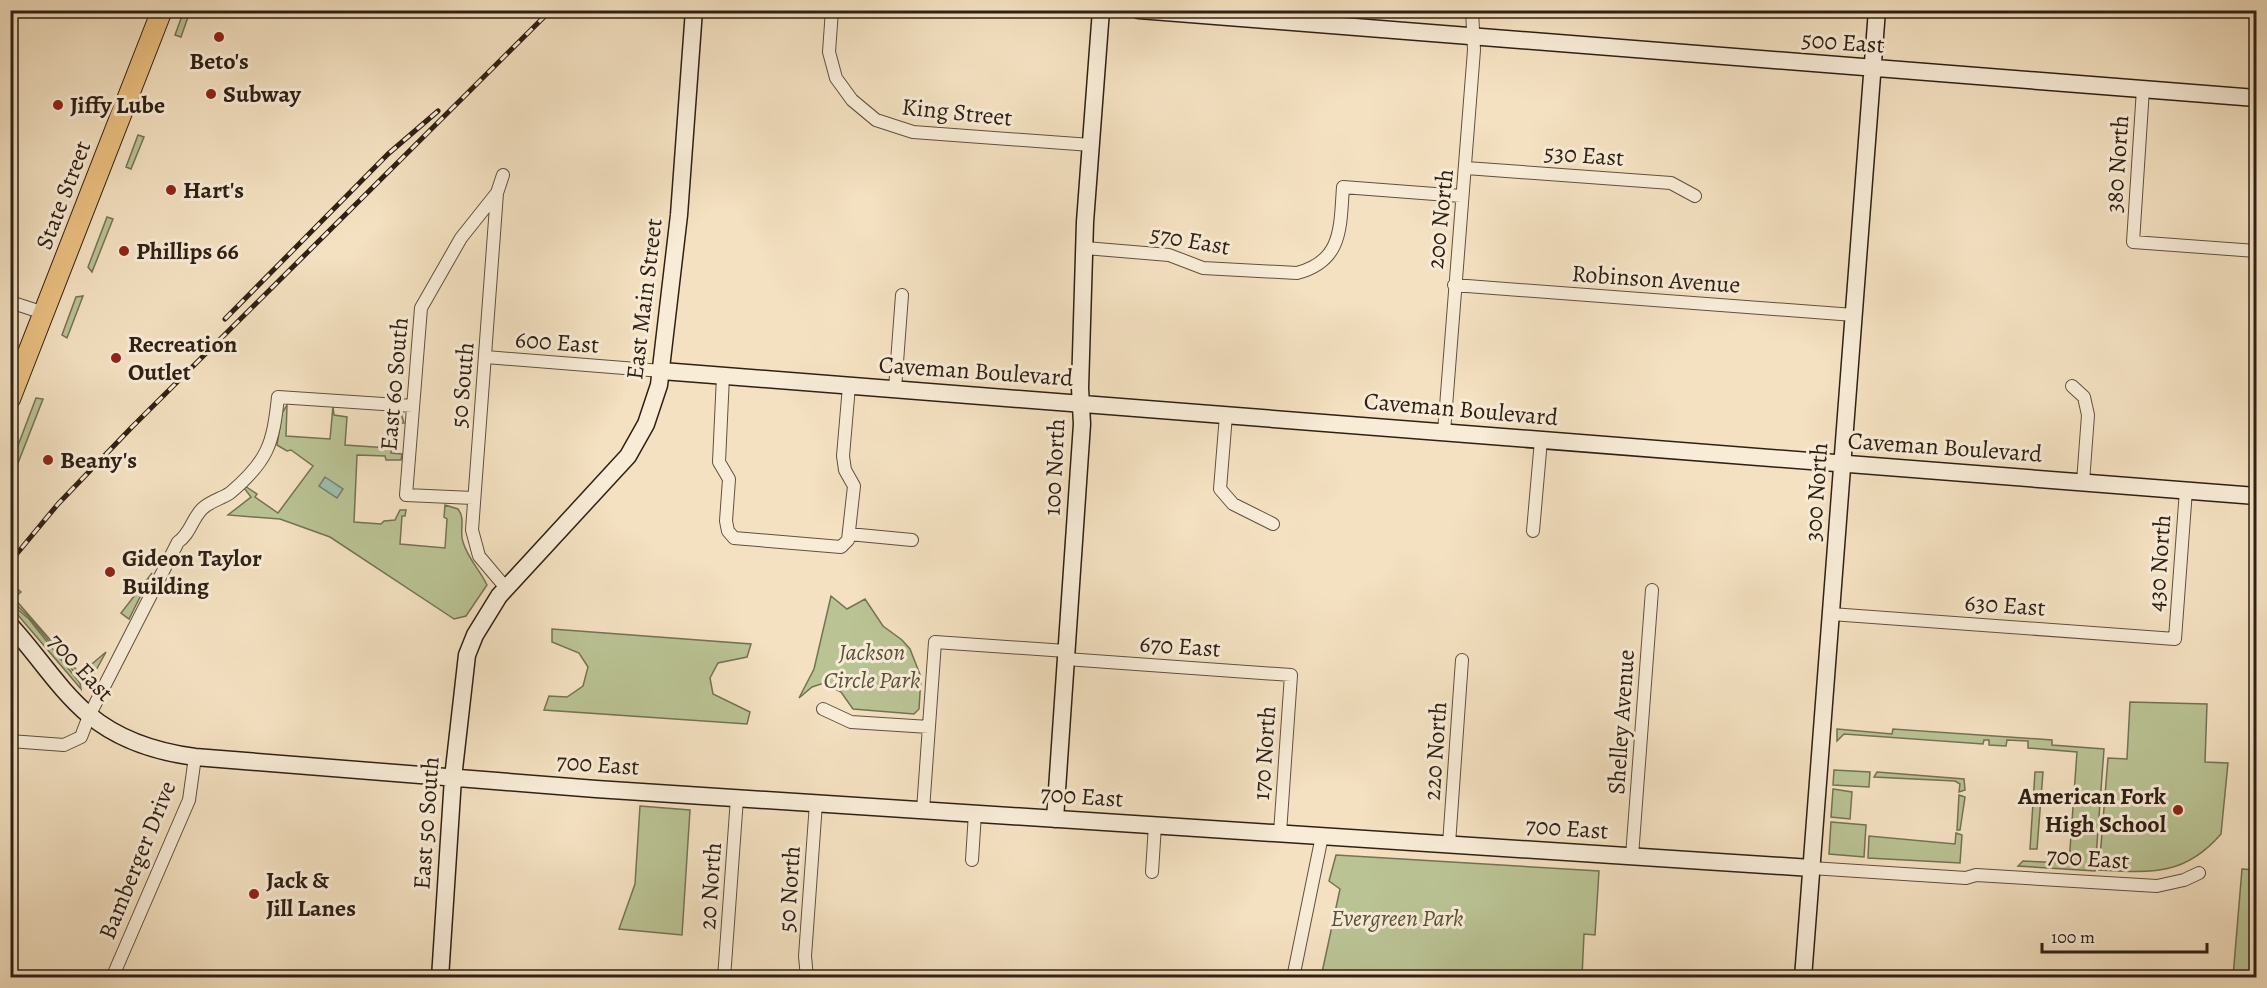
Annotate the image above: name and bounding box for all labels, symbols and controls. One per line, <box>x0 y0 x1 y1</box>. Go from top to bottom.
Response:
street label: 500 East <box>1800 23 1886 61</box>
marker: Beto's <box>212 30 226 44</box>
place label: Beto's <box>189 45 249 77</box>
place label: Subway <box>223 78 302 110</box>
marker: Subway <box>204 87 218 101</box>
place label: Jiffy Lube <box>70 89 165 121</box>
street label: King Street <box>900 90 1014 134</box>
marker: Jiffy Lube <box>51 98 65 112</box>
street label: 380 North <box>2098 114 2136 214</box>
street label: State Street <box>28 136 98 254</box>
street label: 530 East <box>1543 136 1625 174</box>
street label: 200 North <box>1419 167 1461 271</box>
place label: Hart's <box>183 174 244 206</box>
marker: Hart's <box>164 183 178 197</box>
street label: East Main Street <box>618 216 670 381</box>
street label: 570 East <box>1148 217 1232 263</box>
place label: Phillips 66 <box>136 235 239 267</box>
marker: Phillips 66 <box>117 244 131 258</box>
street label: Robinson Avenue <box>1571 257 1741 301</box>
street label: East 60 South <box>372 316 416 452</box>
street label: 600 East <box>514 323 600 361</box>
place label: Recreation Outlet <box>128 328 238 388</box>
street label: 50 South <box>442 341 482 429</box>
street label: Caveman Boulevard <box>878 348 1074 394</box>
marker: Recreation Outlet <box>109 351 123 365</box>
street label: Caveman Boulevard <box>1363 385 1560 433</box>
street label: 100 North <box>1035 417 1073 516</box>
street label: Caveman Boulevard <box>1847 424 2043 470</box>
street label: 300 North <box>1797 441 1835 542</box>
place label: Beany's <box>60 444 137 476</box>
marker: Beany's <box>41 453 55 467</box>
street label: 430 North <box>2140 513 2178 613</box>
place label: Gideon Taylor Building <box>122 542 262 602</box>
marker: Gideon Taylor Building <box>103 565 117 579</box>
street label: 630 East <box>1963 586 2047 624</box>
street label: 700 East <box>41 626 121 708</box>
street label: 670 East <box>1138 627 1222 665</box>
park label: Jackson Circle Park <box>824 636 921 696</box>
street label: Shelley Avenue <box>1600 648 1642 796</box>
street label: 220 North <box>1416 700 1454 801</box>
street label: 170 North <box>1245 705 1283 801</box>
street label: 700 East <box>556 745 641 783</box>
street label: East 50 South <box>405 755 447 890</box>
street label: Bamberger Drive <box>91 776 183 944</box>
street label: 700 East <box>1040 777 1125 815</box>
place label: American Fork High School <box>2017 780 2167 840</box>
marker: American Fork High School <box>2171 803 2185 817</box>
street label: 700 East <box>1525 809 1610 847</box>
street label: 700 East <box>2046 839 2131 877</box>
street label: 20 North <box>691 841 729 931</box>
street label: 50 North <box>770 845 808 933</box>
place label: Jack & Jill Lanes <box>266 864 356 924</box>
marker: Jack & Jill Lanes <box>247 887 261 901</box>
park label: Evergreen Park <box>1330 902 1464 934</box>
scale bar <box>2042 916 2207 954</box>
text: 100 m <box>2051 925 2095 949</box>

